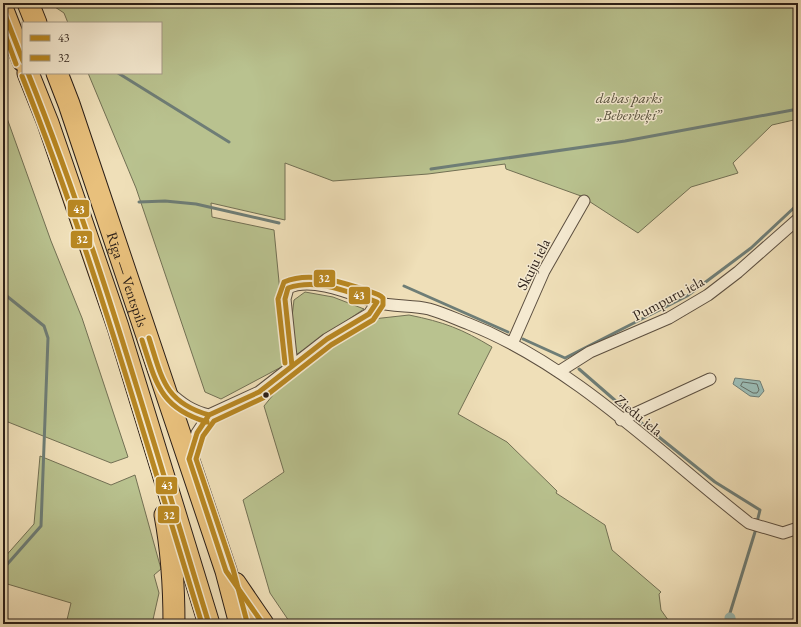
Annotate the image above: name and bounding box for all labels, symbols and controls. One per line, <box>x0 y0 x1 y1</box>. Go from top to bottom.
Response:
legend <box>22 22 162 74</box>
text: 43 <box>58 30 70 46</box>
text: 32 <box>58 50 70 66</box>
park label: dabas parks „Beberbeķi” <box>596 88 663 124</box>
line badge: 43 <box>67 199 90 218</box>
text: 43 <box>73 202 85 216</box>
street label: Rīga — Ventspils <box>103 229 153 329</box>
line badge: 32 <box>70 230 93 249</box>
text: 32 <box>76 232 88 246</box>
street label: Skuju iela <box>512 235 554 293</box>
line badge: 32 <box>313 269 336 288</box>
text: 32 <box>318 271 330 285</box>
street label: Pumpuru iela <box>629 271 707 325</box>
line badge: 43 <box>348 286 371 305</box>
text: 43 <box>353 288 365 302</box>
unlabelled marker <box>261 390 271 400</box>
street label: Ziedu iela <box>611 390 667 440</box>
line badge: 43 <box>155 476 178 495</box>
text: 43 <box>161 478 173 492</box>
line badge: 32 <box>157 505 180 524</box>
text: 32 <box>163 508 175 522</box>

